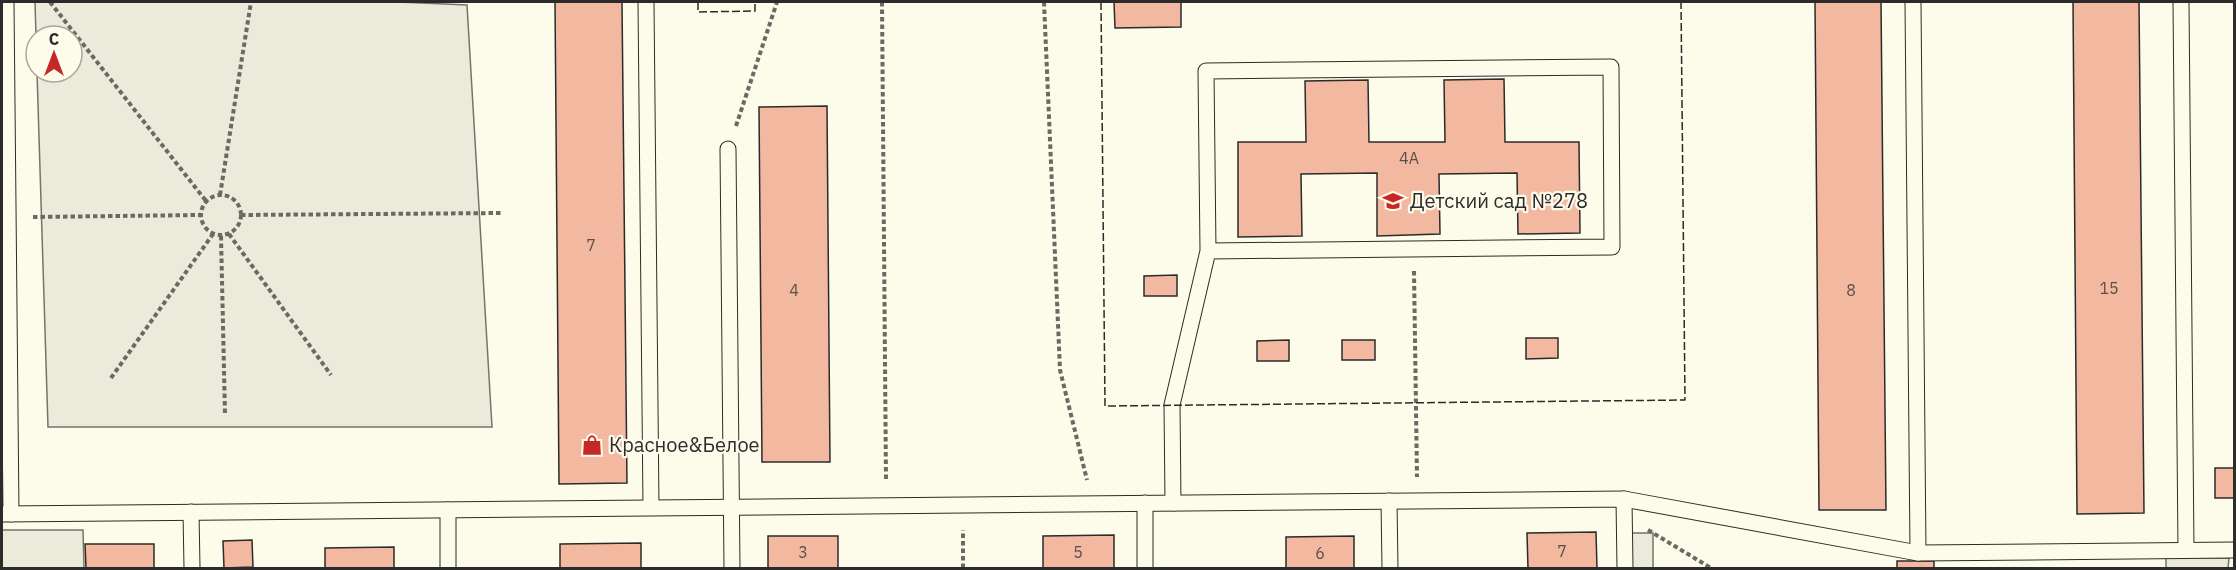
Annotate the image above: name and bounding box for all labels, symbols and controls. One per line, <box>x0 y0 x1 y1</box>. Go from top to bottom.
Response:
north arrow <box>24 24 84 84</box>
text: С <box>49 29 59 49</box>
house number: 4А <box>1399 148 1419 168</box>
place label: Детский сад №278 <box>1410 187 1588 214</box>
school or university icon: Детский сад №278 <box>1381 189 1405 213</box>
house number: 7 <box>586 235 596 255</box>
house number: 15 <box>2099 278 2119 298</box>
house number: 4 <box>789 280 799 300</box>
house number: 8 <box>1846 280 1856 300</box>
place label: Красное&Белое <box>609 431 760 458</box>
shop icon: Красное&Белое <box>580 433 604 457</box>
house number: 7 <box>1557 541 1567 561</box>
house number: 3 <box>798 542 808 562</box>
house number: 5 <box>1073 542 1083 562</box>
house number: 6 <box>1315 543 1325 563</box>

